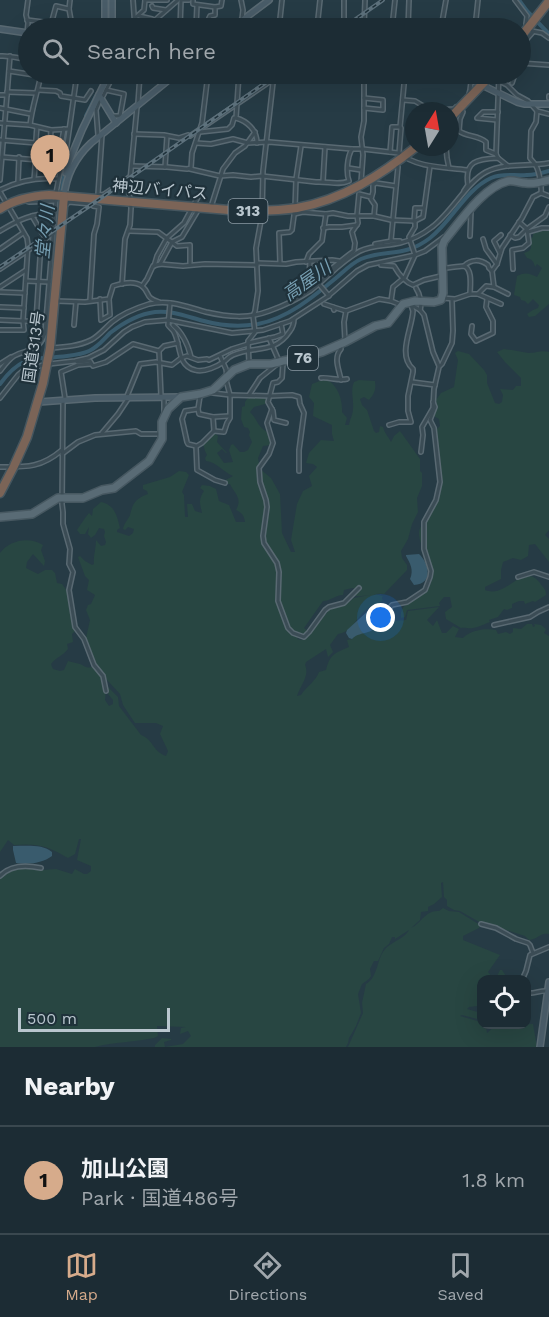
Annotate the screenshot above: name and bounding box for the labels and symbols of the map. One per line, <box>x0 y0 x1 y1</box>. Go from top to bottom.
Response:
north arrow <box>405 102 459 156</box>
pin: 1 <box>31 136 70 185</box>
street label: 神辺バイパス <box>111 176 208 203</box>
road number: 313 <box>228 199 268 223</box>
water label: 堂々川 <box>31 202 58 260</box>
water label: 高屋川 <box>279 255 336 305</box>
street label: 国道313号 <box>19 310 48 384</box>
road number: 76 <box>288 346 318 370</box>
your location <box>366 603 395 632</box>
scale bar <box>18 1005 170 1032</box>

